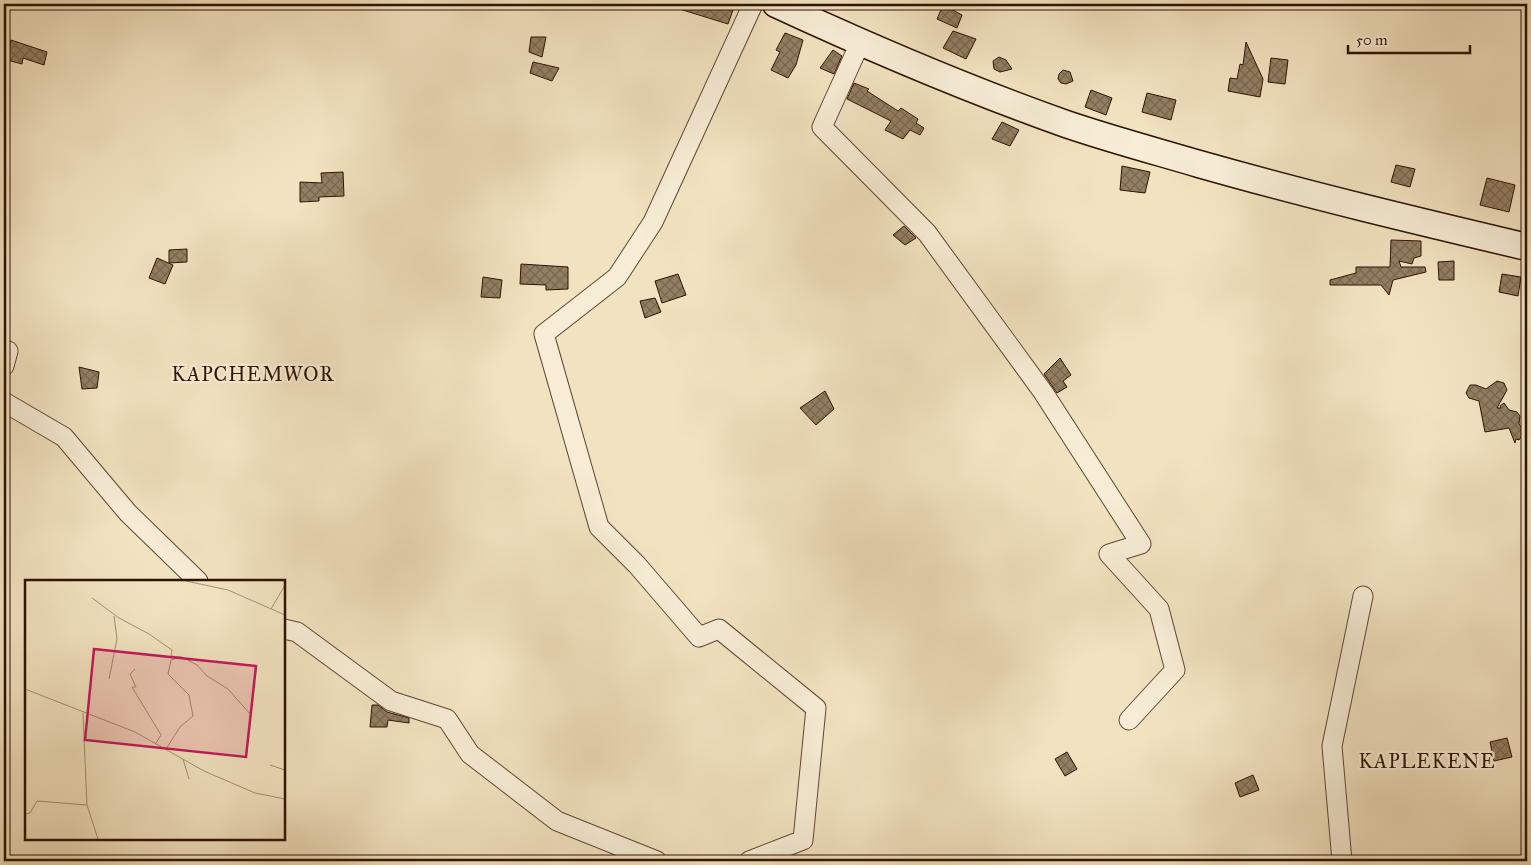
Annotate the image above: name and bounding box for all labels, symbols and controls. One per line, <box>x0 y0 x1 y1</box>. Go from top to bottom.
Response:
scale bar <box>1348 22 1471 54</box>
text: 50 m <box>1356 31 1388 49</box>
district label: KAPCHEMWOR <box>172 362 334 386</box>
inset map <box>25 580 285 840</box>
district label: KAPLEKENE <box>1358 749 1496 773</box>

